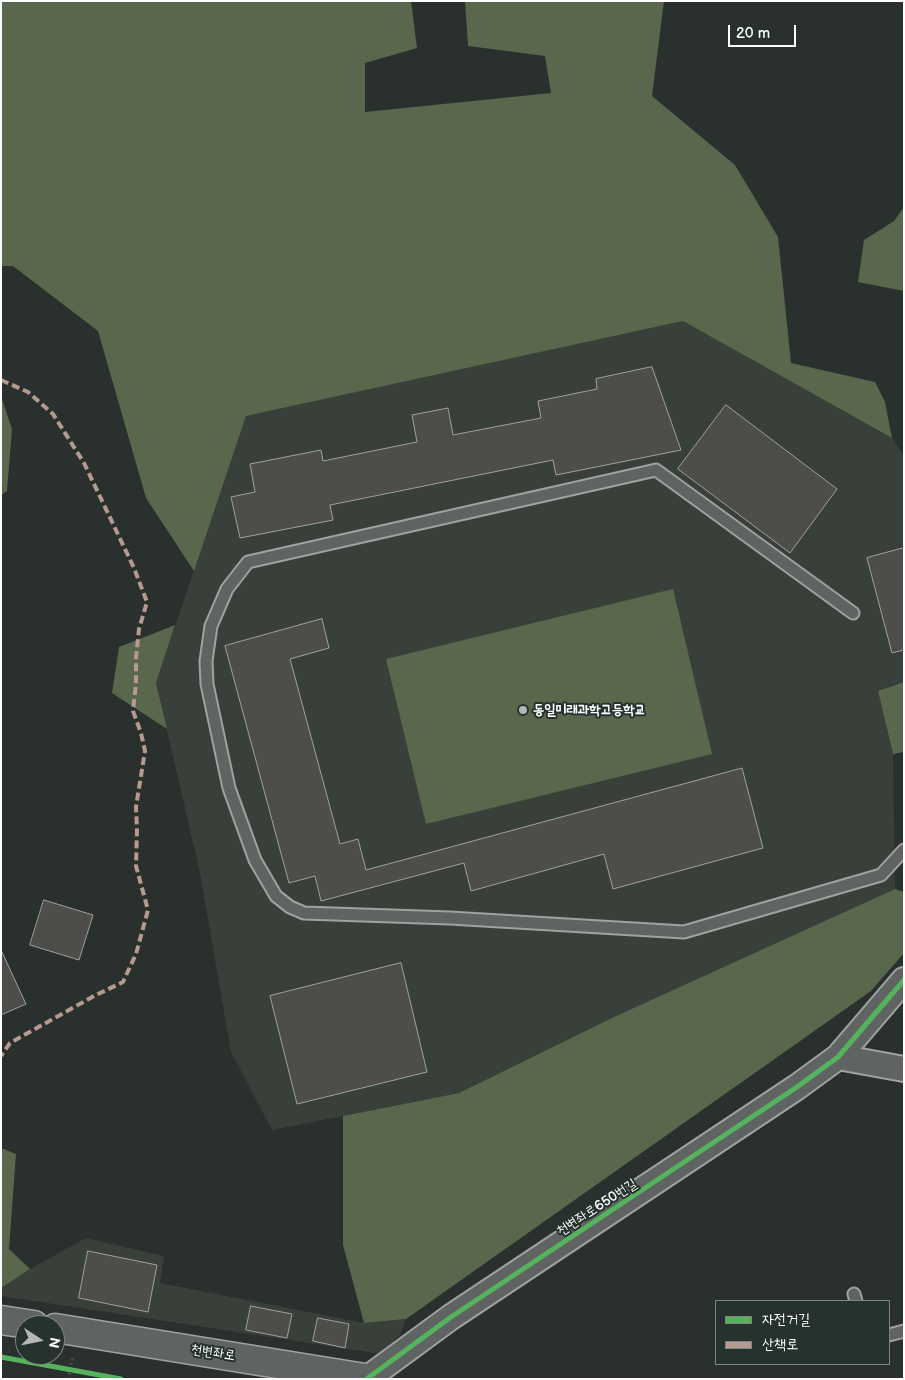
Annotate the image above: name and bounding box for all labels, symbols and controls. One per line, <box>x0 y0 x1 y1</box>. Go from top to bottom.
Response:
scale bar <box>730 15 798 47</box>
text: 20 m <box>736 24 770 43</box>
place label: 동일미래과학고등학교 <box>533 702 646 718</box>
marker: 동일미래과학고등학교 <box>517 704 529 716</box>
street label: 천변좌로650번길 <box>554 1176 640 1240</box>
legend <box>715 1300 890 1365</box>
text: 자전거길 <box>762 1310 810 1329</box>
north arrow <box>15 1315 65 1365</box>
text: 산책로 <box>762 1335 798 1354</box>
text: N <box>45 1336 64 1350</box>
street label: 천변좌로 <box>189 1341 237 1365</box>

